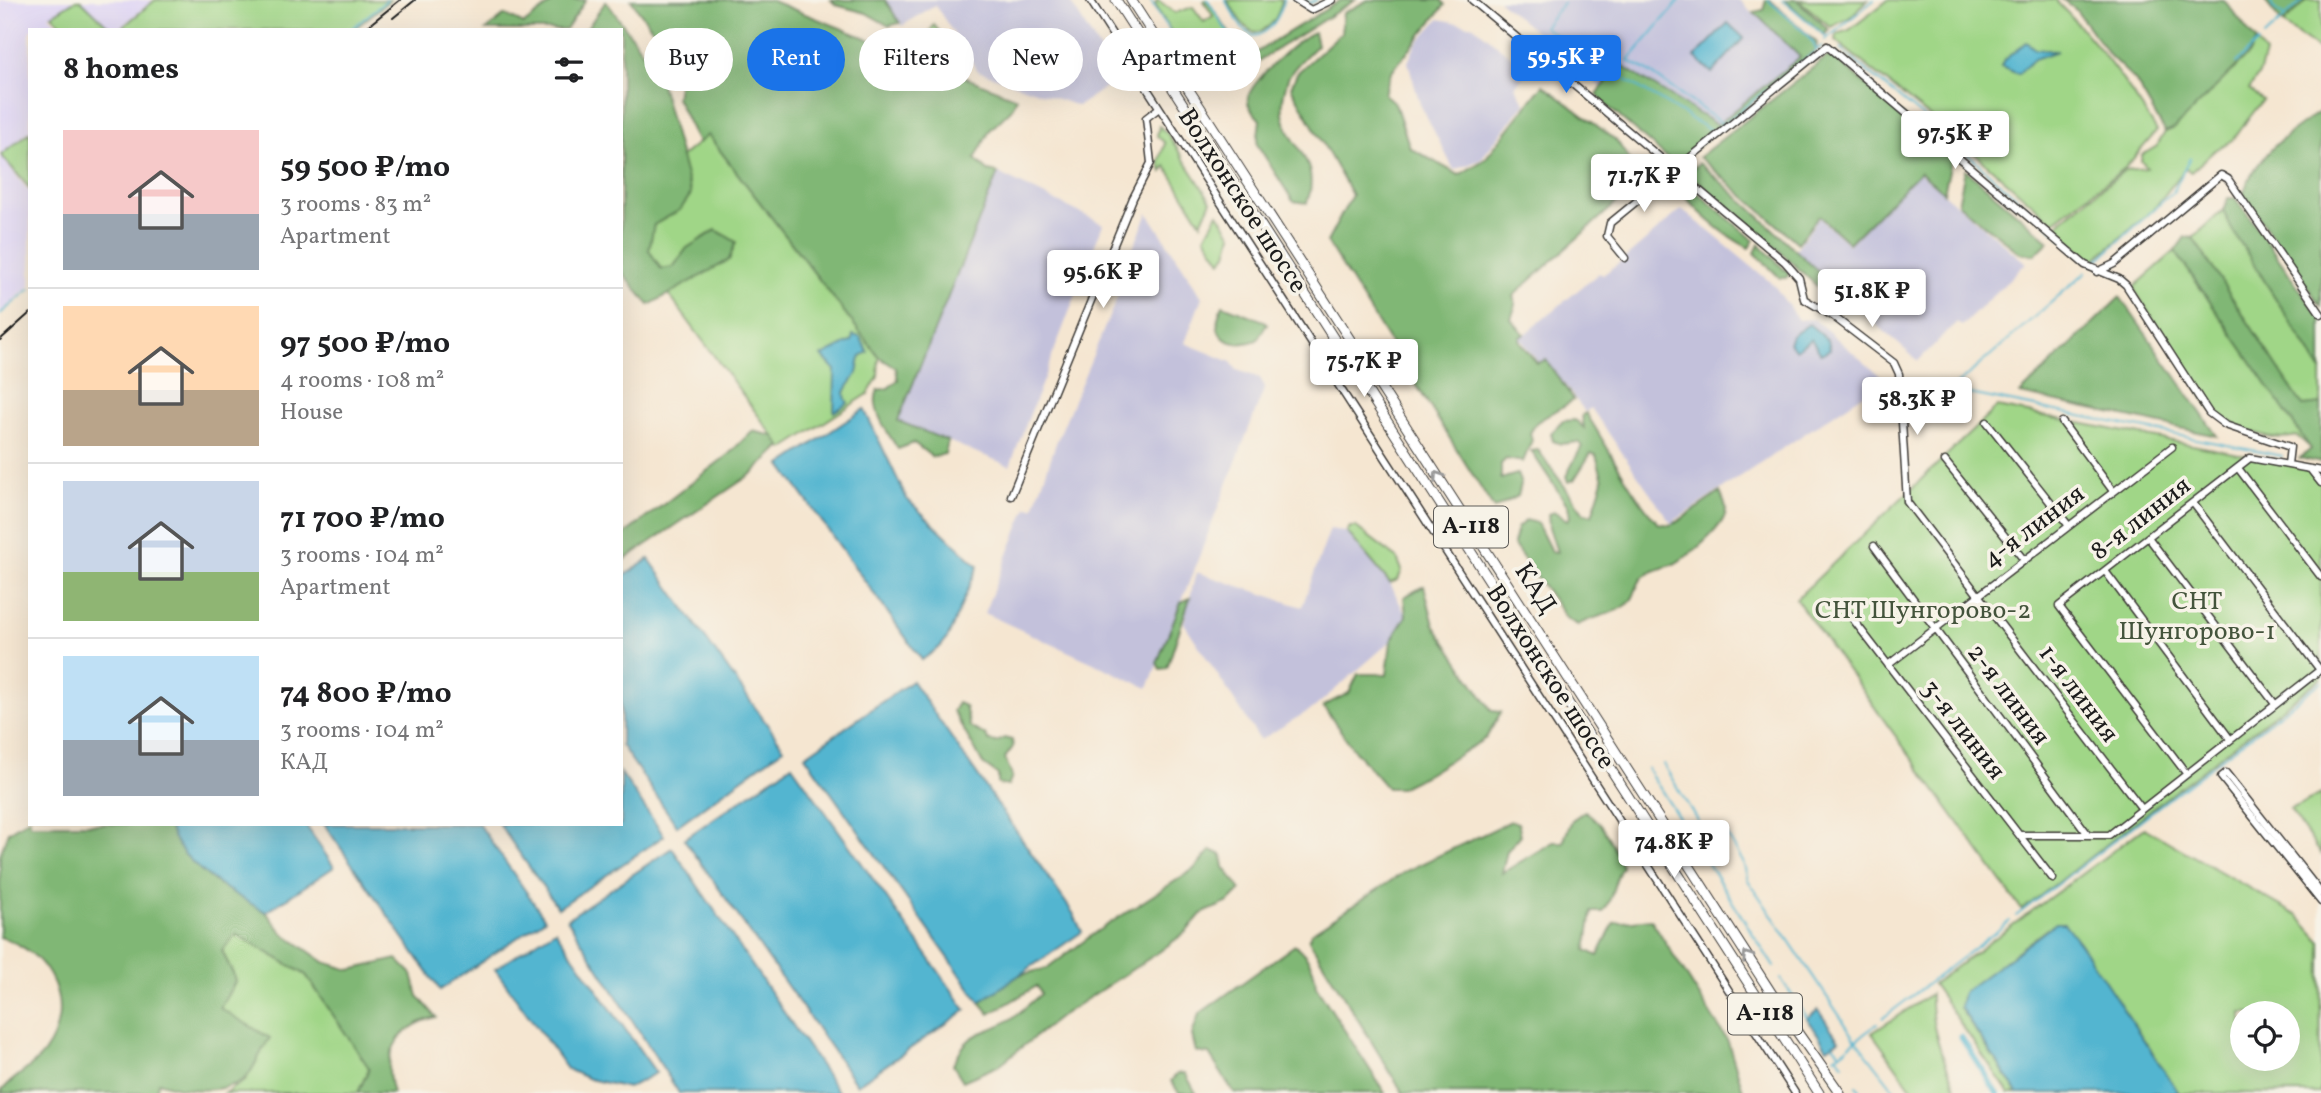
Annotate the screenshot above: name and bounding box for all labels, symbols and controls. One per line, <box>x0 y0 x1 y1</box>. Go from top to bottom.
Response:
chip: Buy <box>644 28 733 91</box>
chip: Rent <box>747 28 845 91</box>
chip: Filters <box>859 28 974 91</box>
chip: New <box>988 28 1083 91</box>
chip: Apartment <box>1097 28 1261 91</box>
pin: 59.5K ₽ <box>1501 36 1631 95</box>
text: 59.5K ₽ <box>1527 42 1605 74</box>
text: 8 homes <box>63 49 179 91</box>
icon: filters <box>550 51 588 89</box>
street label: Волхонское шоссе <box>1169 101 1315 301</box>
pin: 97.5K ₽ <box>1890 111 2020 171</box>
text: 97.5K ₽ <box>1917 118 1993 150</box>
text: 59 500 ₽/mo <box>280 147 450 189</box>
pin: 71.7K ₽ <box>1579 154 1709 214</box>
icon: home <box>119 158 203 242</box>
text: 71.7K ₽ <box>1607 161 1681 193</box>
text: 3 rooms · 83 m² <box>280 189 431 221</box>
text: Apartment <box>280 221 391 253</box>
pin: 95.6K ₽ <box>1038 250 1168 310</box>
text: 95.6K ₽ <box>1063 257 1143 289</box>
pin: 51.8K ₽ <box>1807 270 1937 329</box>
text: 51.8K ₽ <box>1834 276 1910 308</box>
text: 97 500 ₽/mo <box>280 323 450 365</box>
icon: home <box>119 334 203 418</box>
pin: 75.7K ₽ <box>1299 340 1429 399</box>
text: 75.7K ₽ <box>1326 346 1402 378</box>
text: 4 rooms · 108 m² <box>280 365 444 397</box>
pin: 58.3K ₽ <box>1852 378 1982 437</box>
text: 58.3K ₽ <box>1878 384 1956 416</box>
text: House <box>280 397 343 429</box>
street label: 8-я линия <box>2083 468 2199 570</box>
one-way arrow <box>1433 471 1446 484</box>
street label: 4-я линия <box>1975 477 2093 577</box>
text: 71 700 ₽/mo <box>280 498 445 540</box>
road number: А-118 <box>1434 506 1508 548</box>
icon: home <box>119 509 203 593</box>
text: 3 rooms · 104 m² <box>280 540 444 572</box>
street label: КАД <box>1505 556 1565 622</box>
text: Apartment <box>280 572 391 604</box>
street label: Волхонское шоссе <box>1477 577 1623 777</box>
park label: СНТ Шунгорово-1 <box>2118 584 2276 650</box>
park label: СНТ Шунгорово-2 <box>1815 593 2031 629</box>
street label: 2-я линия <box>1958 637 2058 753</box>
street label: 1-я линия <box>2029 638 2127 750</box>
street label: 3-я линия <box>1912 672 2014 788</box>
text: 74 800 ₽/mo <box>280 673 452 715</box>
icon: home <box>119 684 203 768</box>
text: 3 rooms · 104 m² <box>280 715 444 747</box>
text: КАД <box>280 747 328 779</box>
pin: 74.8K ₽ <box>1609 820 1739 880</box>
text: 74.8K ₽ <box>1634 827 1714 859</box>
one-way arrow <box>1742 951 1755 964</box>
road number: А-118 <box>1728 994 1802 1034</box>
map controls <box>2230 1001 2300 1071</box>
button: locate <box>2230 1001 2300 1071</box>

